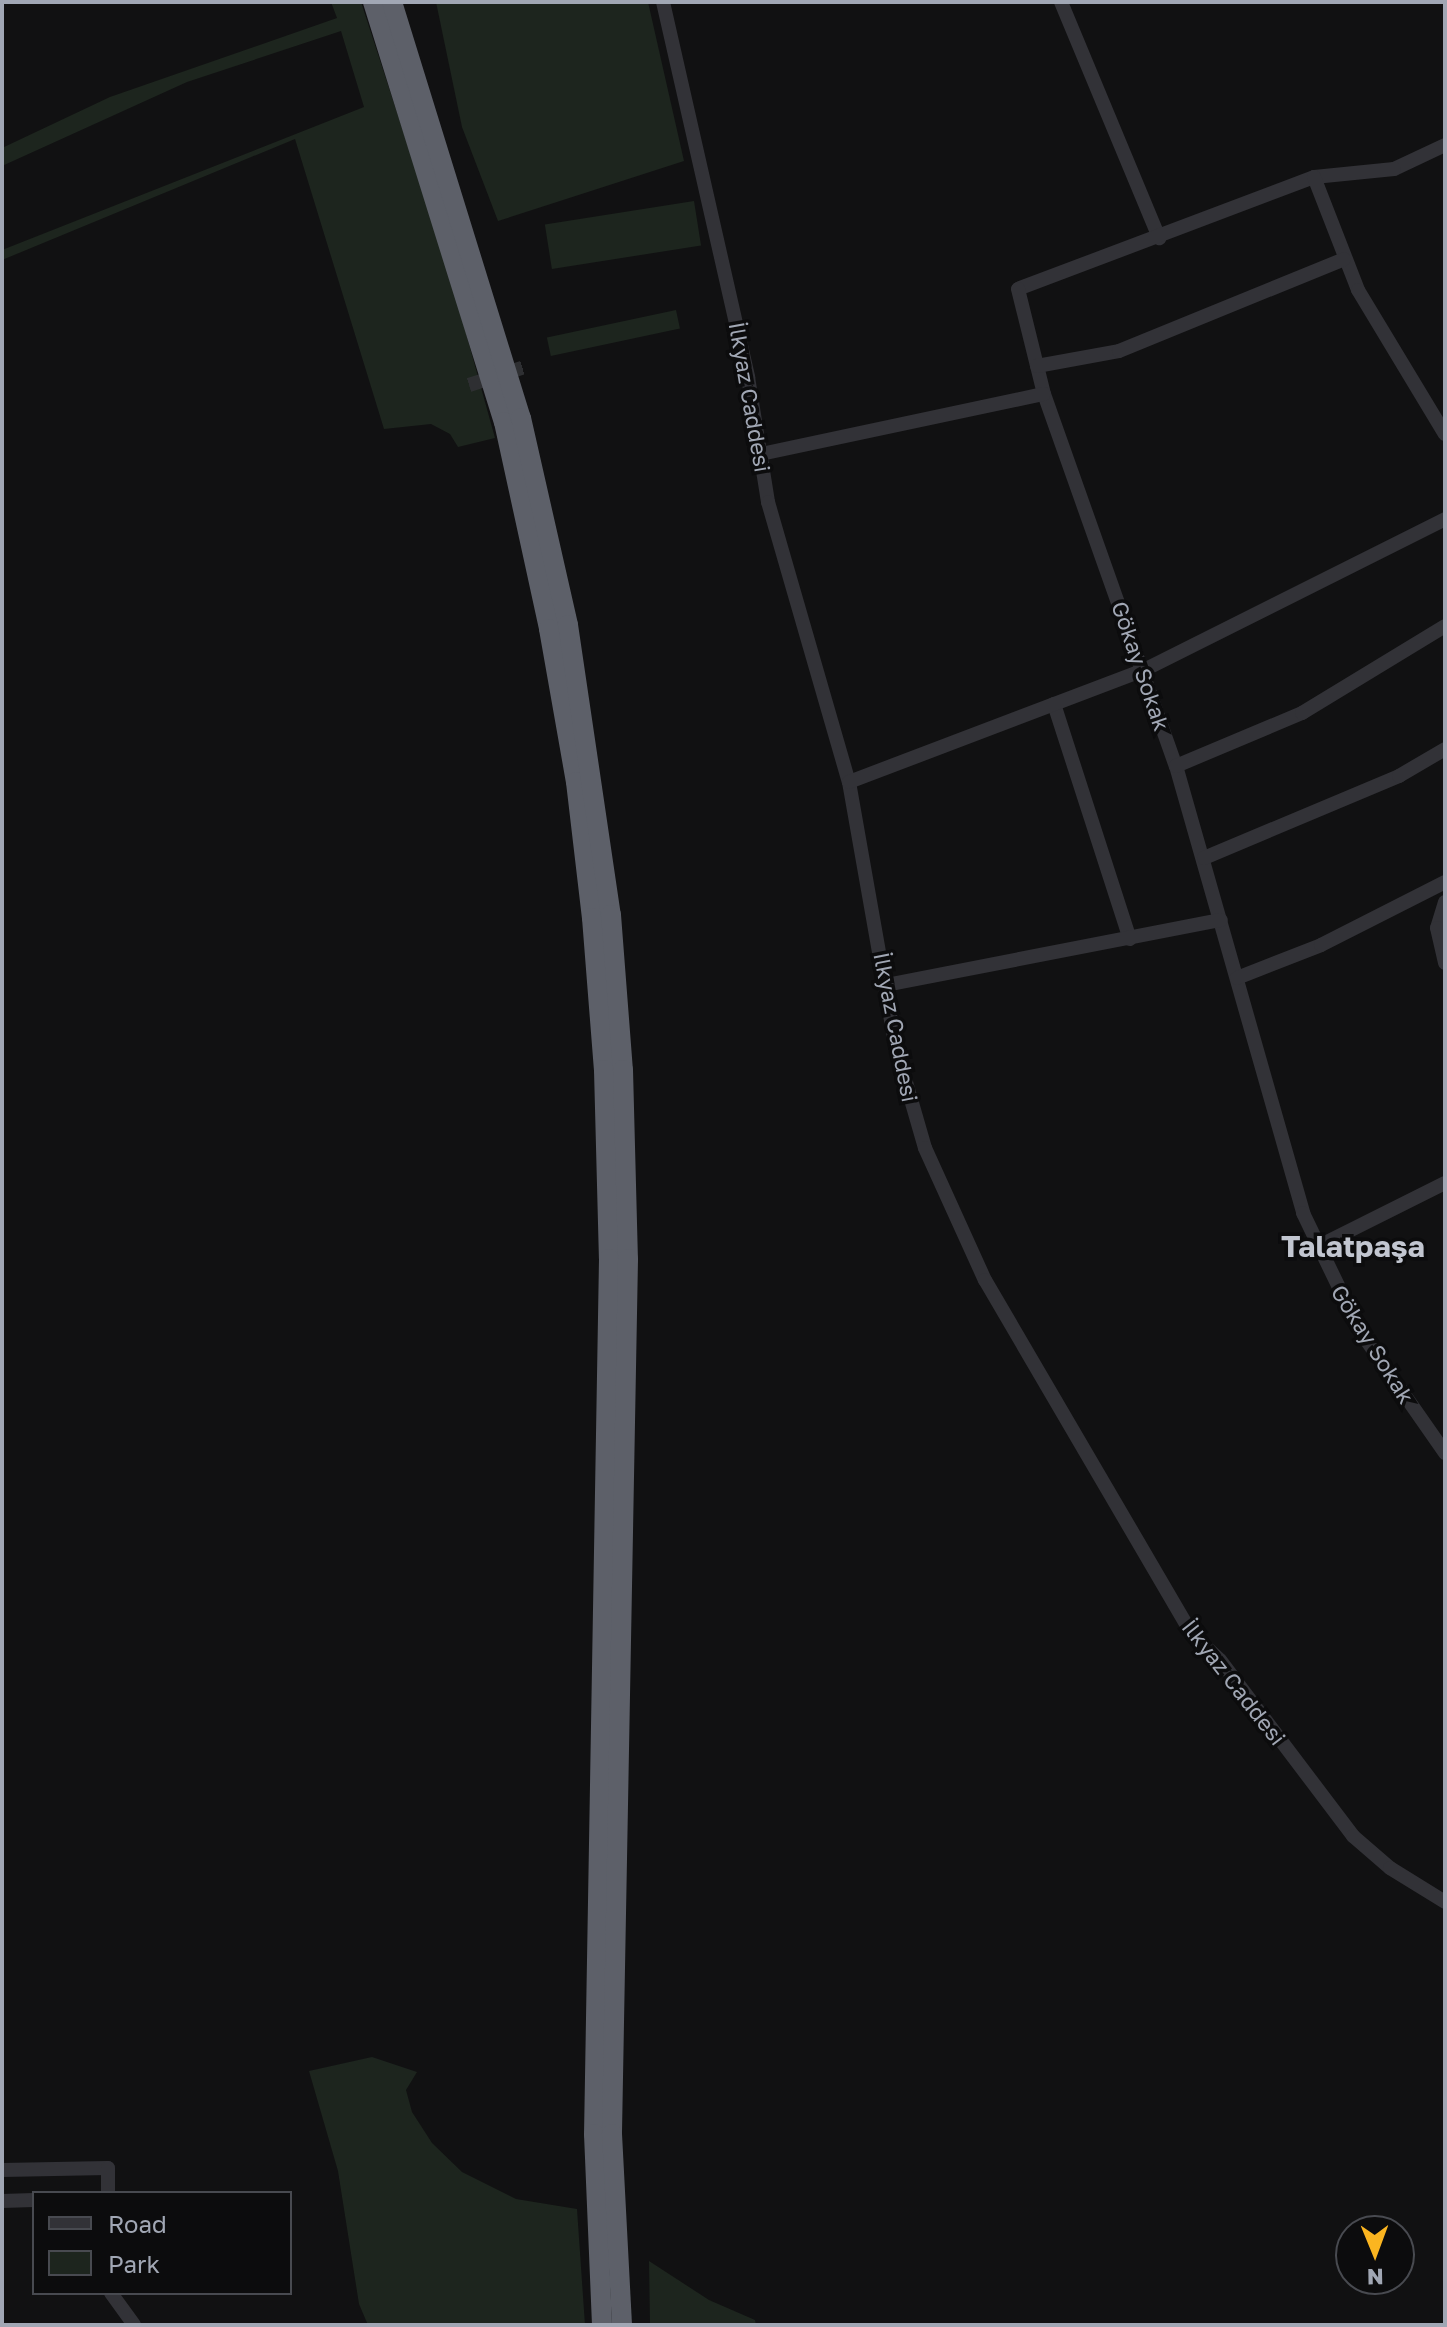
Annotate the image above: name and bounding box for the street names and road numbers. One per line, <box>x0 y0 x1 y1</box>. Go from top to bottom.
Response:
street label: İlkyaz Caddesi <box>724 320 776 474</box>
street label: Gökay Sokak <box>1107 598 1175 734</box>
street label: İlkyaz Caddesi <box>869 950 923 1104</box>
street label: Gökay Sokak <box>1326 1280 1420 1408</box>
street label: İlkyaz Caddesi <box>1177 1614 1291 1750</box>

